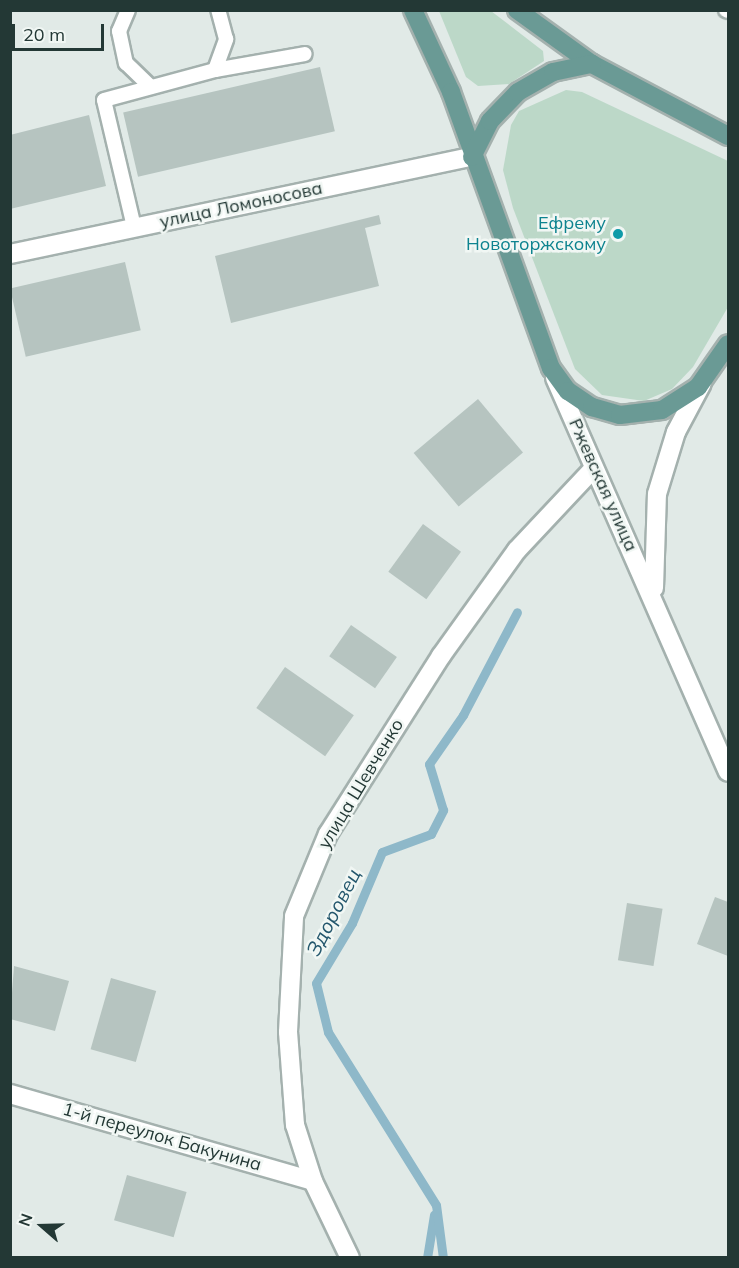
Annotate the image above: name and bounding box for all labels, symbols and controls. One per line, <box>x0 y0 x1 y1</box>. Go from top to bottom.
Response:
scale bar <box>15 12 106 50</box>
text: 20 m <box>23 23 65 46</box>
street label: улица Ломоносова <box>158 177 324 233</box>
place label: Ефрему Новоторжскому <box>466 213 606 256</box>
marker: Ефрему Новоторжскому <box>611 227 625 241</box>
street label: Ржевская улица <box>564 415 642 555</box>
street label: улица Шевченко <box>314 715 408 853</box>
water label: Здоровец <box>301 864 365 960</box>
street label: 1-й переулок Бакунина <box>60 1098 264 1176</box>
north arrow <box>12 1196 72 1256</box>
text: N <box>14 1211 37 1229</box>

